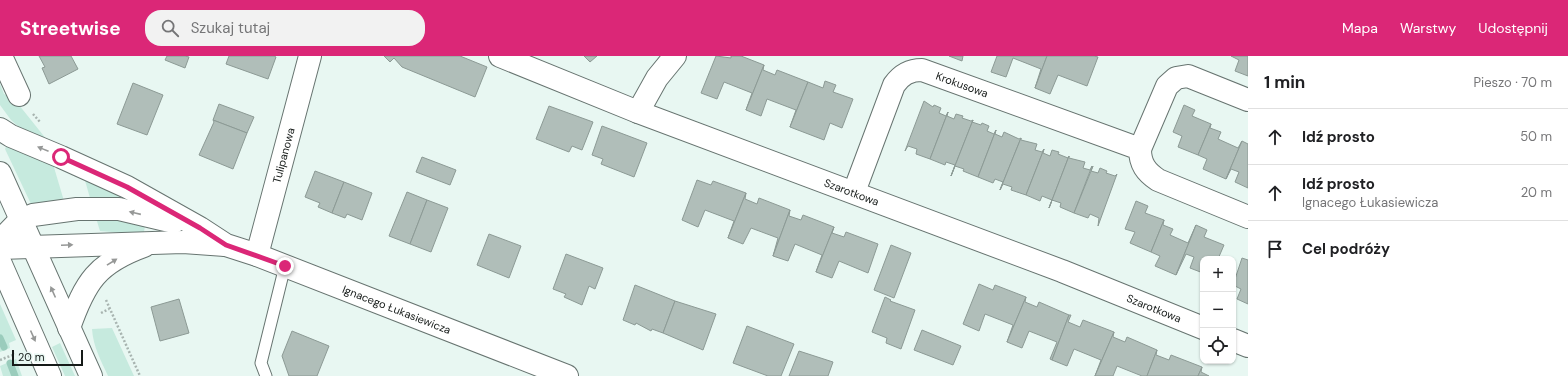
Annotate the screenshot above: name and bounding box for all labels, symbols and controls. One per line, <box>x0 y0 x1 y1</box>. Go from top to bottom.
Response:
search box <box>145 10 425 46</box>
text: Streetwise <box>20 16 121 41</box>
icon: search <box>159 17 181 39</box>
text: Szukaj tutaj <box>191 18 270 38</box>
text: Mapa <box>1342 19 1378 37</box>
text: Warstwy <box>1400 19 1456 37</box>
text: Udostępnij <box>1478 19 1548 37</box>
street label: Krokusowa <box>934 69 990 100</box>
text: 1 min <box>1264 71 1305 93</box>
text: Pieszo · 70 m <box>1474 74 1552 91</box>
street label: Tulipanowa <box>269 126 298 185</box>
icon: ahead <box>1264 126 1286 148</box>
text: Idź prosto <box>1302 127 1375 147</box>
text: 50 m <box>1520 128 1552 145</box>
one-way arrow <box>36 146 48 152</box>
route start <box>52 148 70 166</box>
text: Idź prosto <box>1302 174 1375 194</box>
street label: Szarotkowa <box>822 175 881 209</box>
icon: ahead <box>1264 182 1286 204</box>
text: 20 m <box>1521 184 1552 201</box>
text: Ignacego Łukasiewicza <box>1302 194 1438 211</box>
one-way arrow <box>129 209 141 215</box>
icon: arrive <box>1264 238 1286 260</box>
text: Cel podróży <box>1302 239 1390 259</box>
one-way arrow <box>61 241 73 248</box>
map controls <box>1200 256 1236 364</box>
button: + <box>1200 256 1236 292</box>
route end <box>276 257 294 275</box>
one-way arrow <box>106 258 118 265</box>
street label: Ignacego Łukasiewicza <box>340 282 453 337</box>
one-way arrow <box>50 286 56 298</box>
street label: Szarotkowa <box>1125 291 1183 325</box>
button: − <box>1200 292 1236 328</box>
button: locate <box>1200 328 1236 364</box>
one-way arrow <box>30 331 36 342</box>
scale bar <box>12 348 83 367</box>
text: 20 m <box>18 350 44 364</box>

